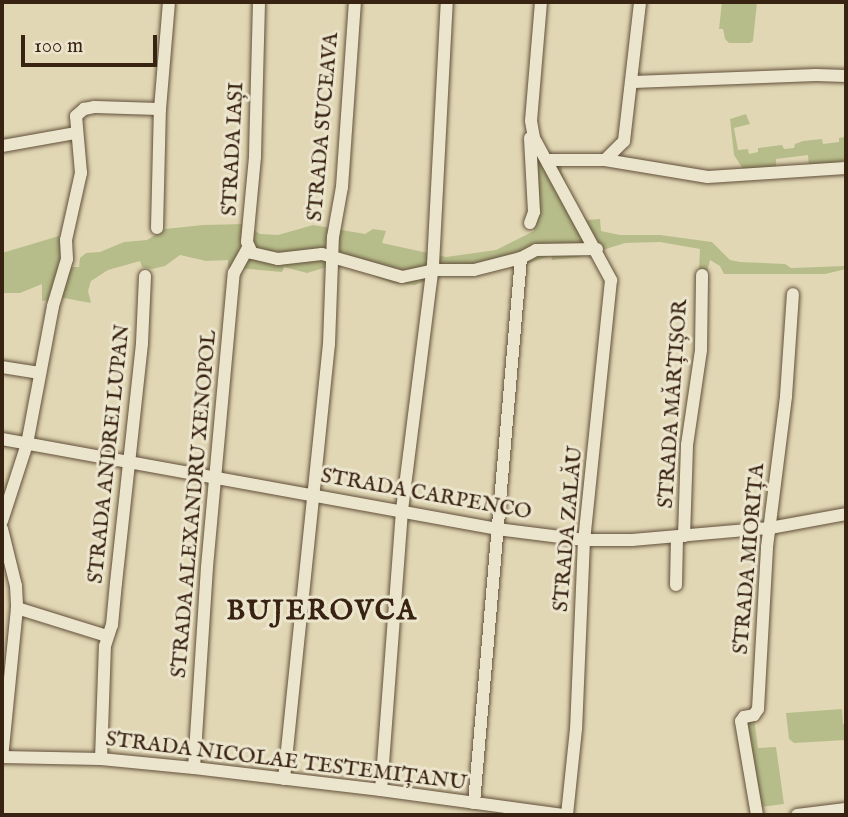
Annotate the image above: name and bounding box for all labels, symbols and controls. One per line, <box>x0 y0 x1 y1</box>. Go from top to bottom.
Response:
scale bar <box>24 21 161 65</box>
street label: STRADA SUCEAVA <box>303 32 345 222</box>
text: 100 m <box>34 33 83 60</box>
street label: STRADA IAȘI <box>218 81 250 217</box>
street label: STRADA MĂRȚIȘOR <box>654 299 694 509</box>
street label: STRADA ANDREI LUPAN <box>84 323 136 585</box>
street label: STRADA ALEXANDRU XENOPOL <box>167 329 223 679</box>
street label: STRADA ZALĂU <box>549 445 589 613</box>
street label: STRADA MIORIȚA <box>729 463 771 655</box>
street label: STRADA CARPENCO <box>319 464 533 526</box>
district label: BUJEROVCA <box>228 595 416 629</box>
street label: STRADA NICOLAE TESTEMIȚANU <box>104 727 468 797</box>

